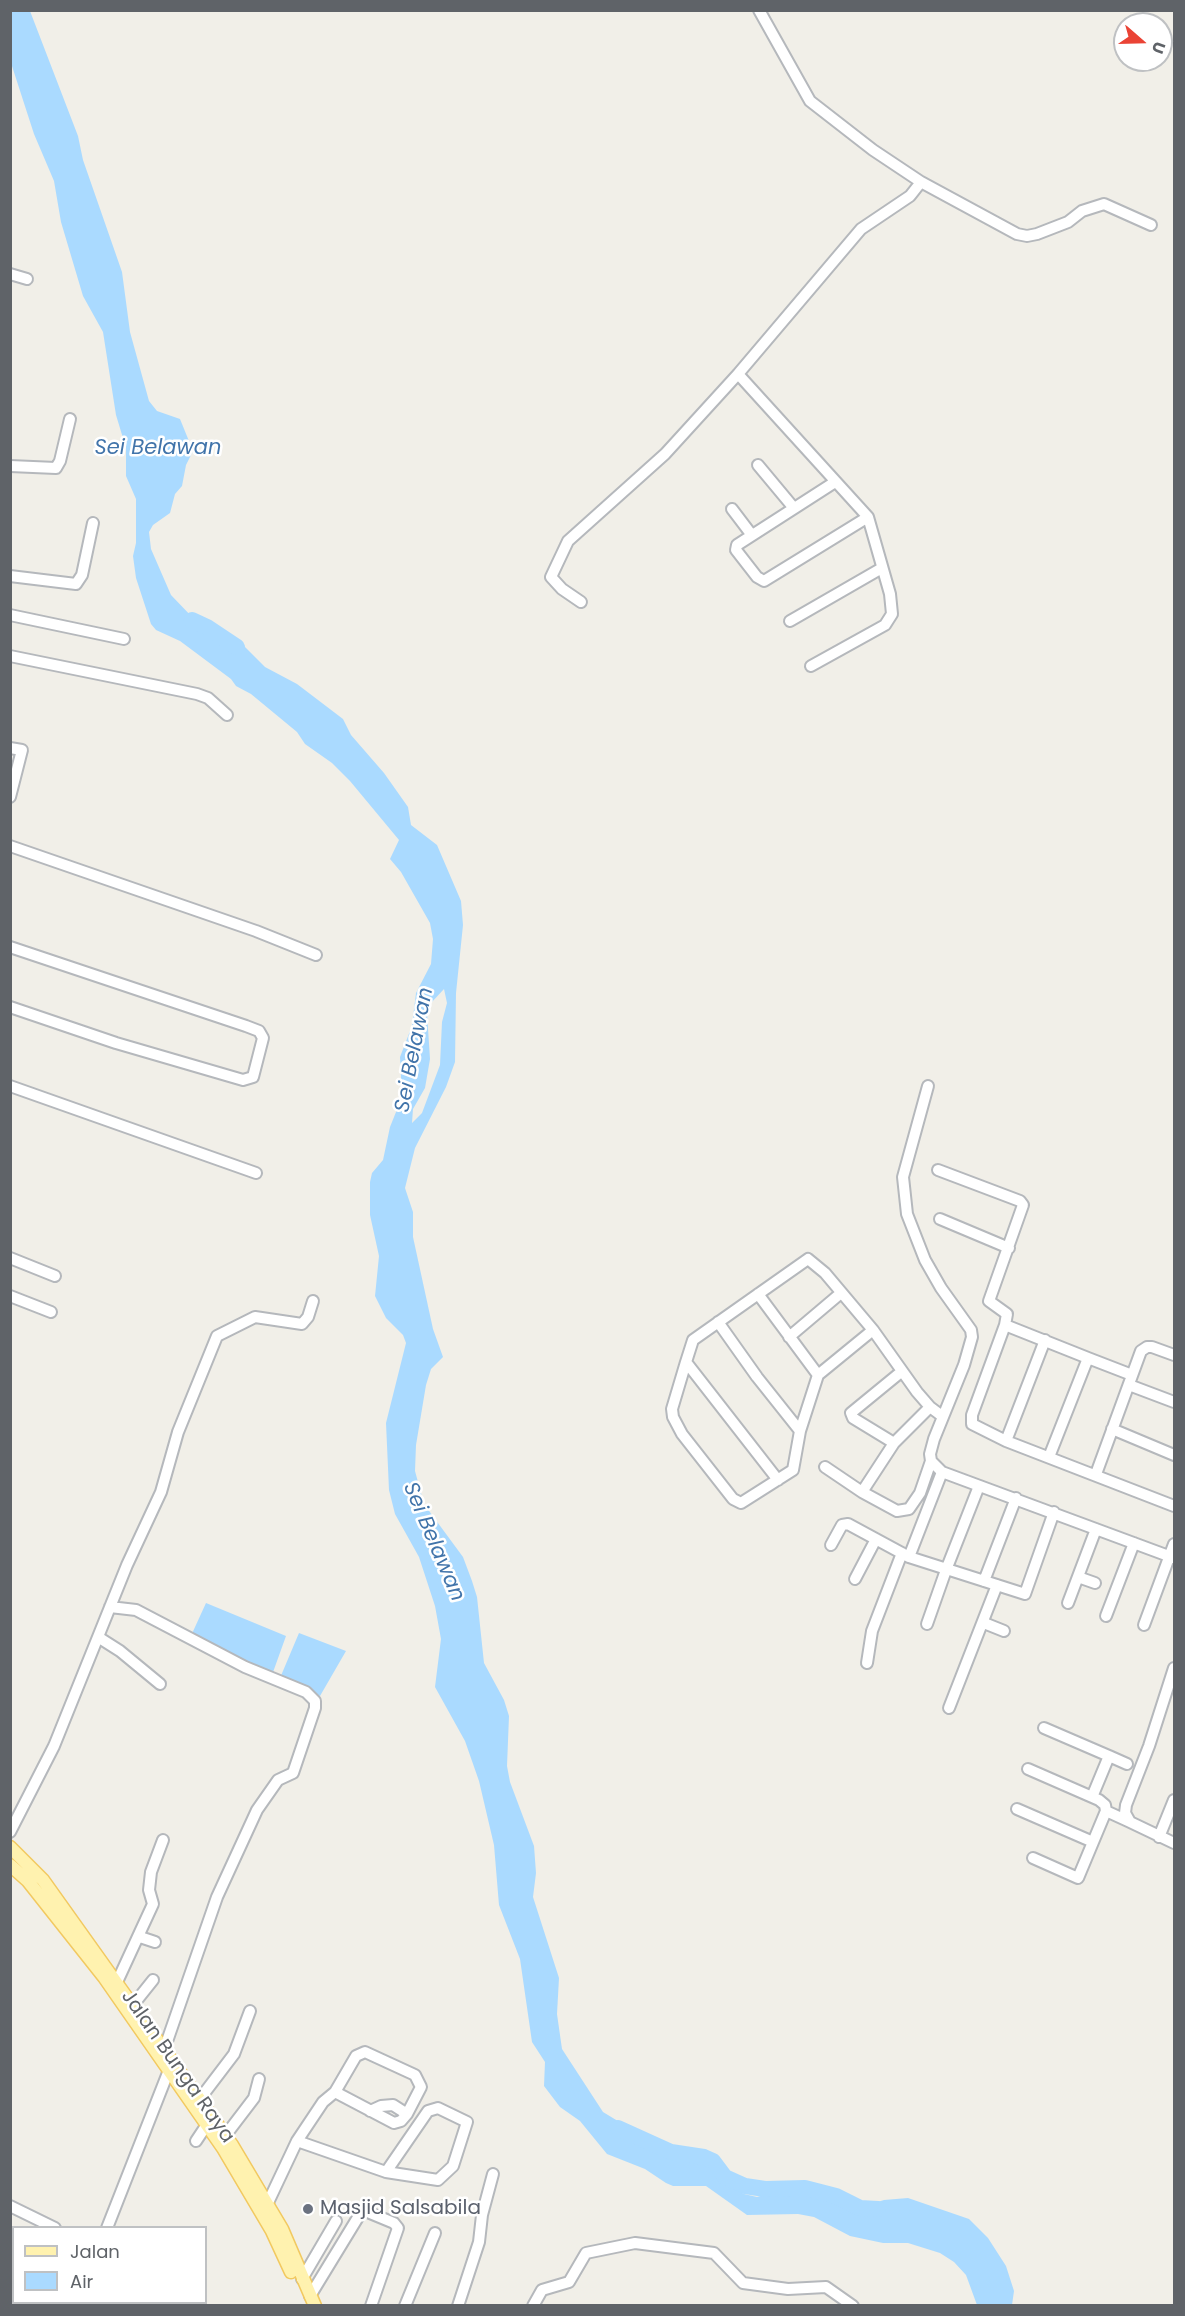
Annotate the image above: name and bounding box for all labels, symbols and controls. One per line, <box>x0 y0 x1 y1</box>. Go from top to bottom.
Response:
north arrow <box>1113 12 1173 72</box>
text: U <box>1146 38 1171 57</box>
water label: Sei Belawan <box>95 436 221 462</box>
water label: Sei Belawan <box>391 985 439 1115</box>
water label: Sei Belawan <box>397 1479 469 1605</box>
street label: Jalan Bunga Raya <box>115 1986 239 2148</box>
place label: Masjid Salsabila <box>320 2197 481 2221</box>
marker: Masjid Salsabila <box>301 2202 315 2216</box>
legend <box>12 2226 207 2304</box>
text: Jalan <box>70 2239 120 2264</box>
text: Air <box>70 2269 93 2294</box>

